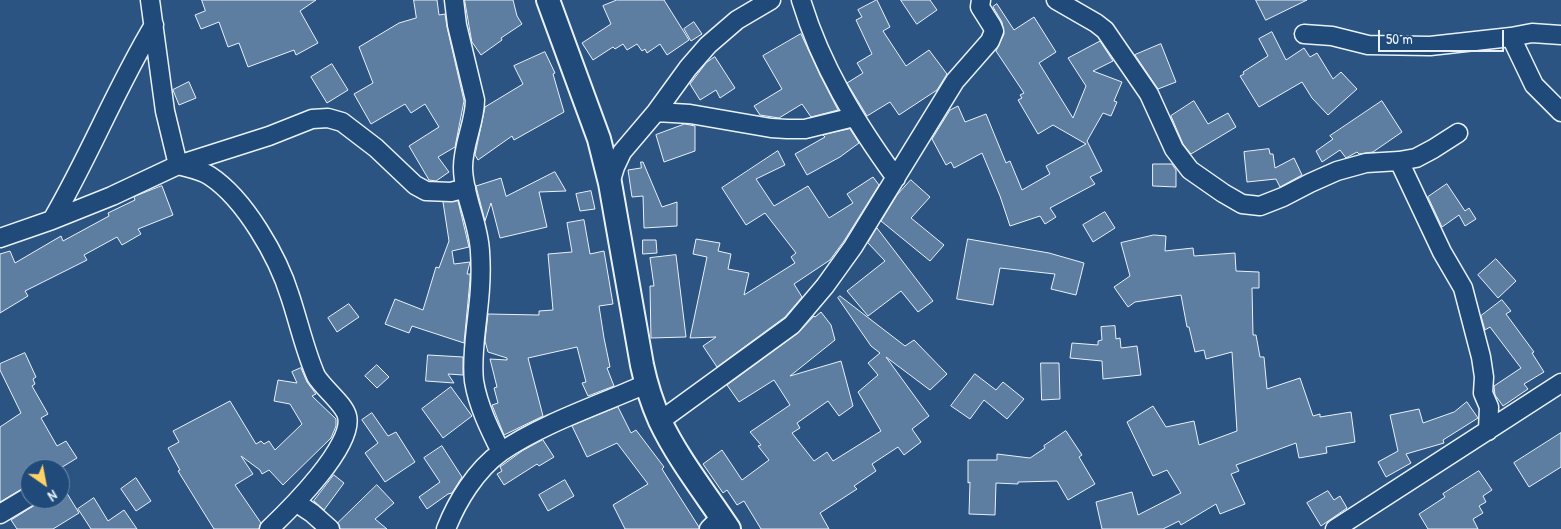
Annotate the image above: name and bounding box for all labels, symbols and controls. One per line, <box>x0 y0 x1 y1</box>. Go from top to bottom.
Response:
scale bar <box>1381 20 1507 52</box>
text: 50 m <box>1386 28 1413 49</box>
north arrow <box>20 459 70 509</box>
text: N <box>45 486 61 506</box>

